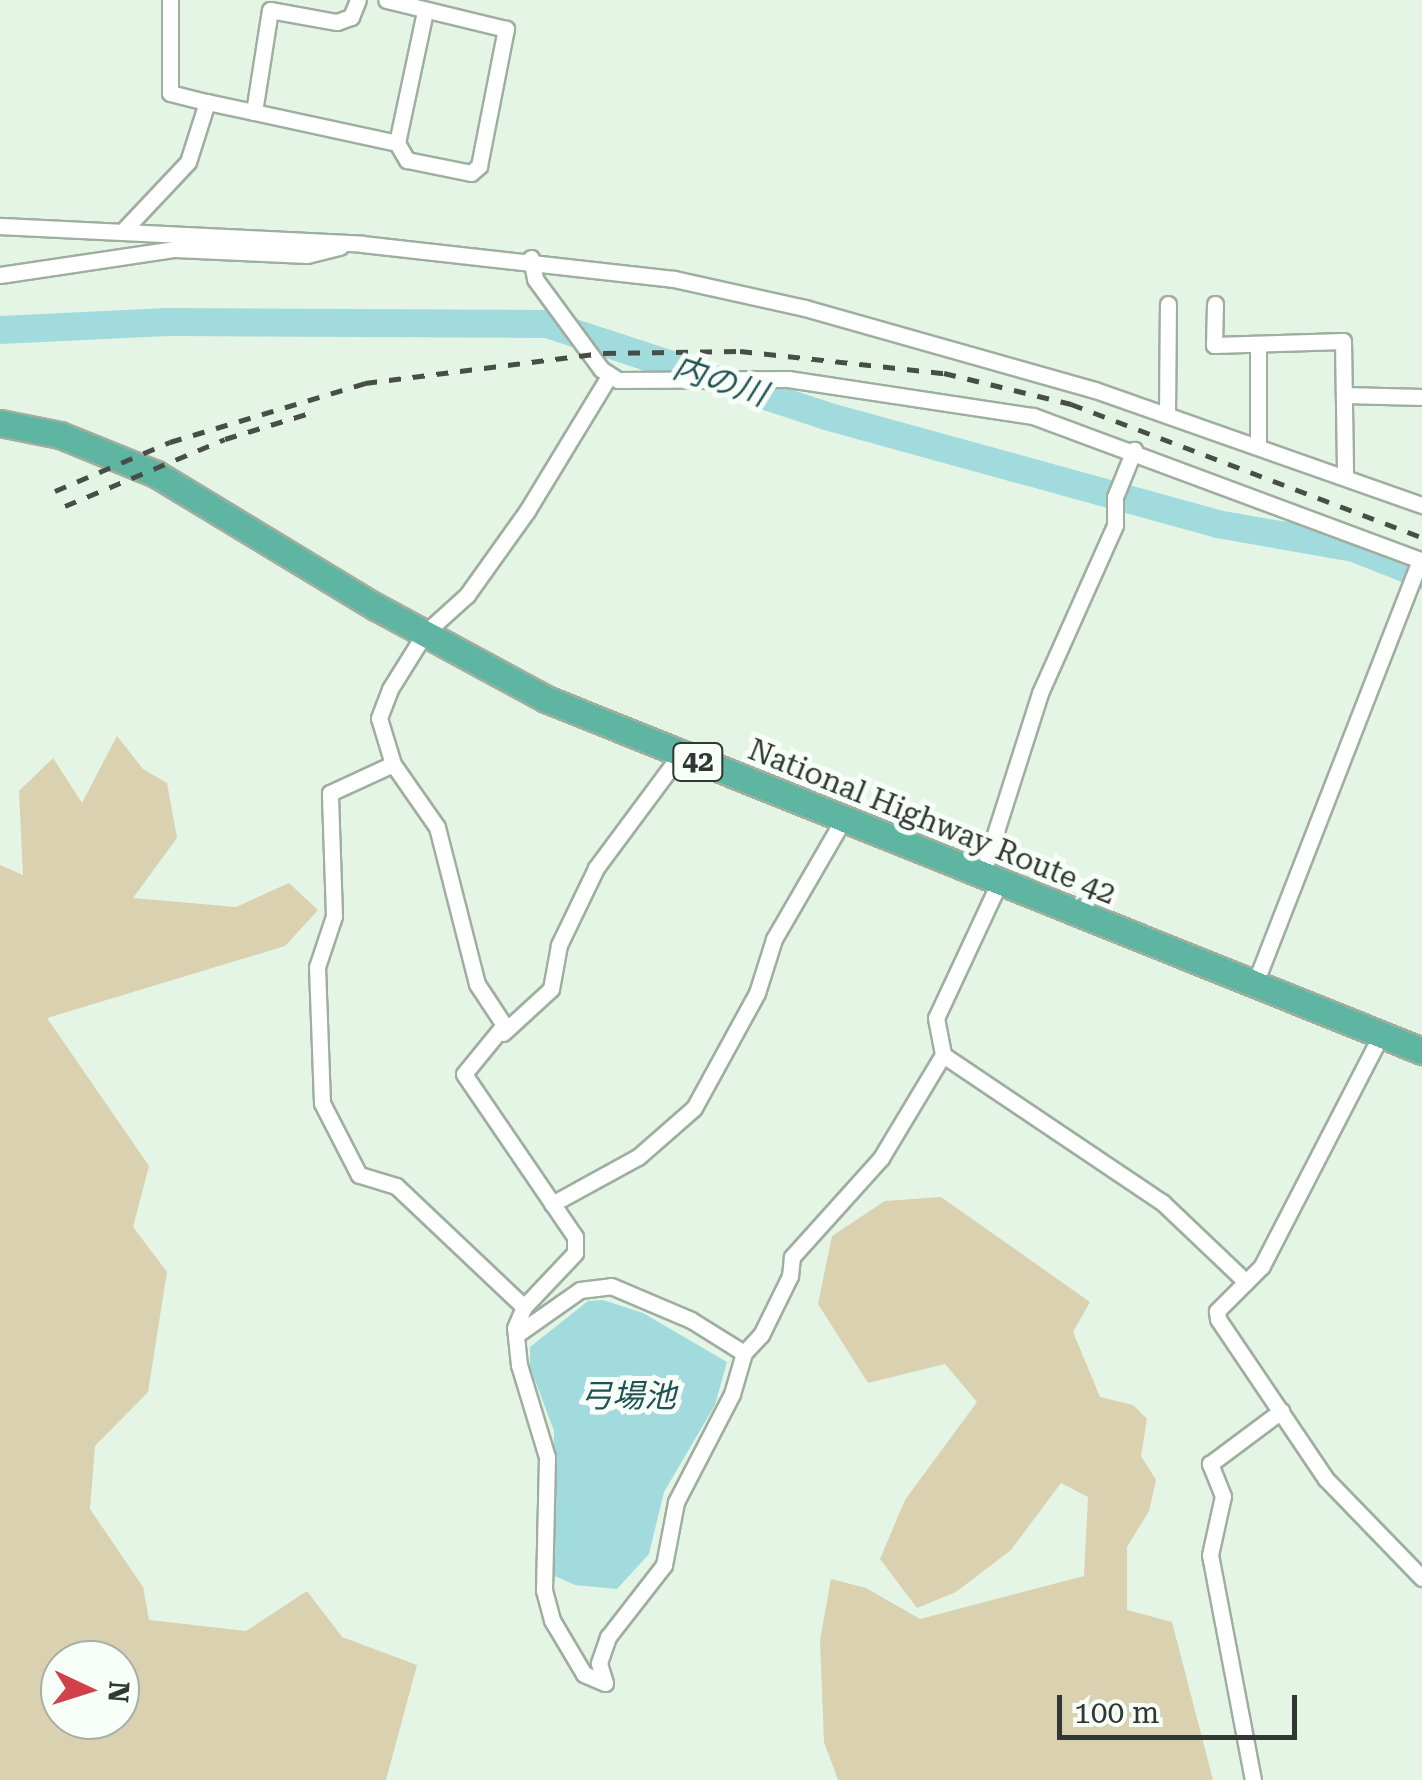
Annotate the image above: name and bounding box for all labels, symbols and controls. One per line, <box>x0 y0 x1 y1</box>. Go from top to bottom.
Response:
water label: 内の川 <box>668 348 772 414</box>
street label: National Highway Route 42 <box>743 732 1121 912</box>
road number: 42 <box>670 739 726 785</box>
water label: 弓場池 <box>580 1377 676 1415</box>
north arrow <box>40 1640 140 1740</box>
scale bar <box>1062 1675 1302 1737</box>
text: N <box>101 1680 136 1704</box>
text: 100 m <box>1074 1695 1159 1730</box>

